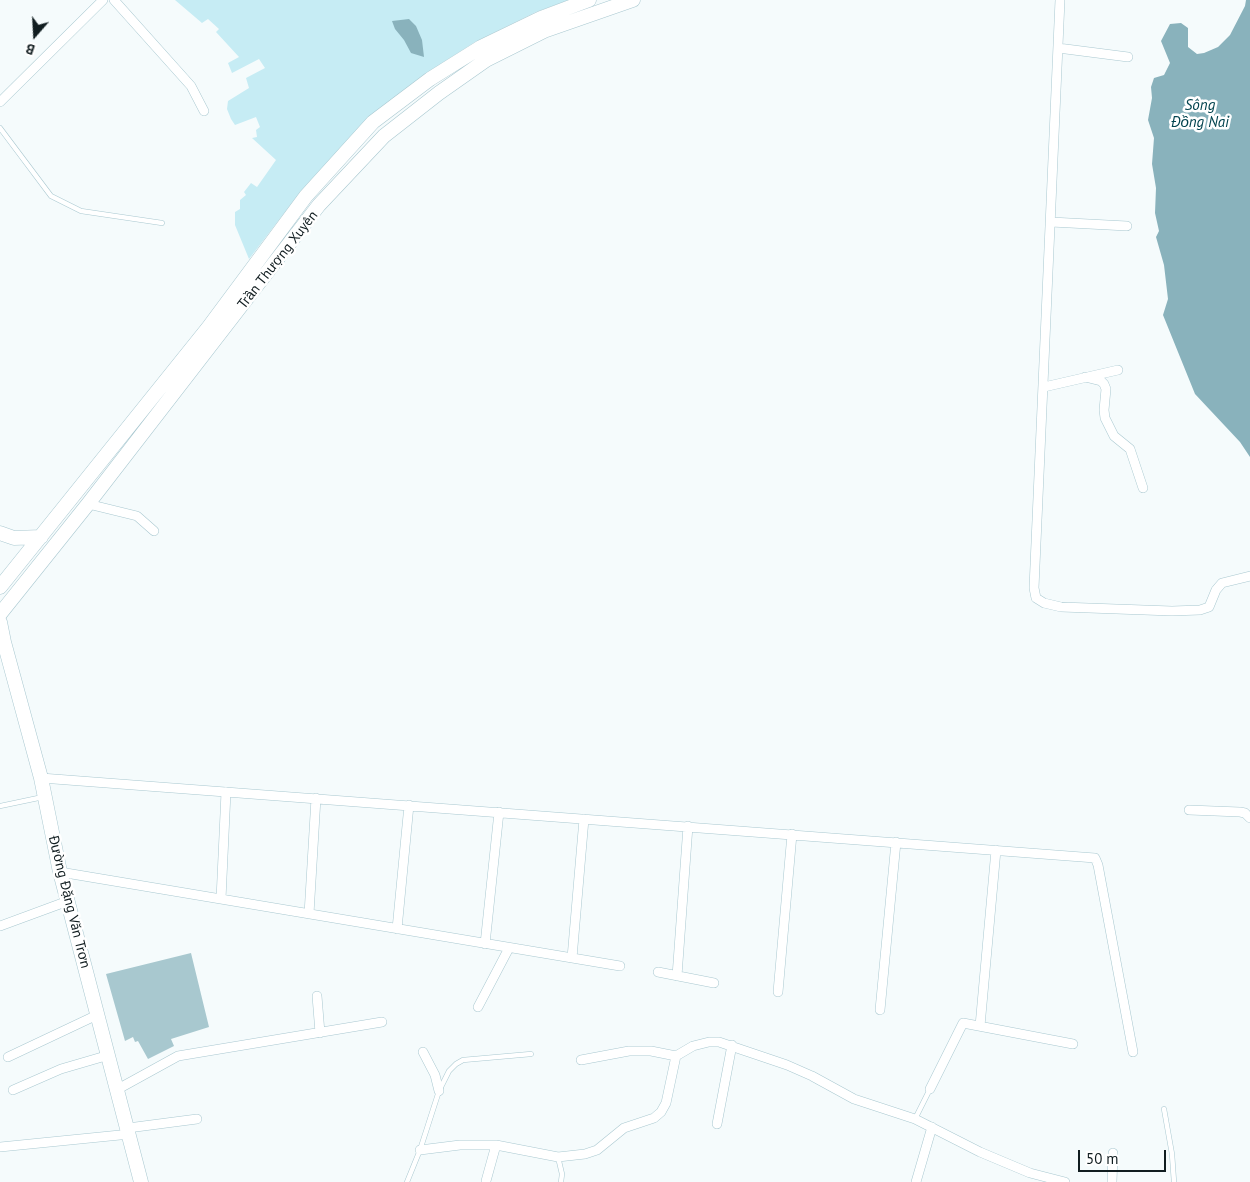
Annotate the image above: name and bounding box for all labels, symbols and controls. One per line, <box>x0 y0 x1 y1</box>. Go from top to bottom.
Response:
north arrow <box>10 10 60 60</box>
text: B <box>23 39 37 59</box>
water label: Sông Đồng Nai <box>1171 97 1229 132</box>
street label: Trần Thượng Xuyên <box>234 208 322 312</box>
street label: Đường Đặng Văn Trơn <box>44 834 94 970</box>
scale bar <box>1080 1140 1168 1172</box>
text: 50 m <box>1086 1149 1119 1168</box>

